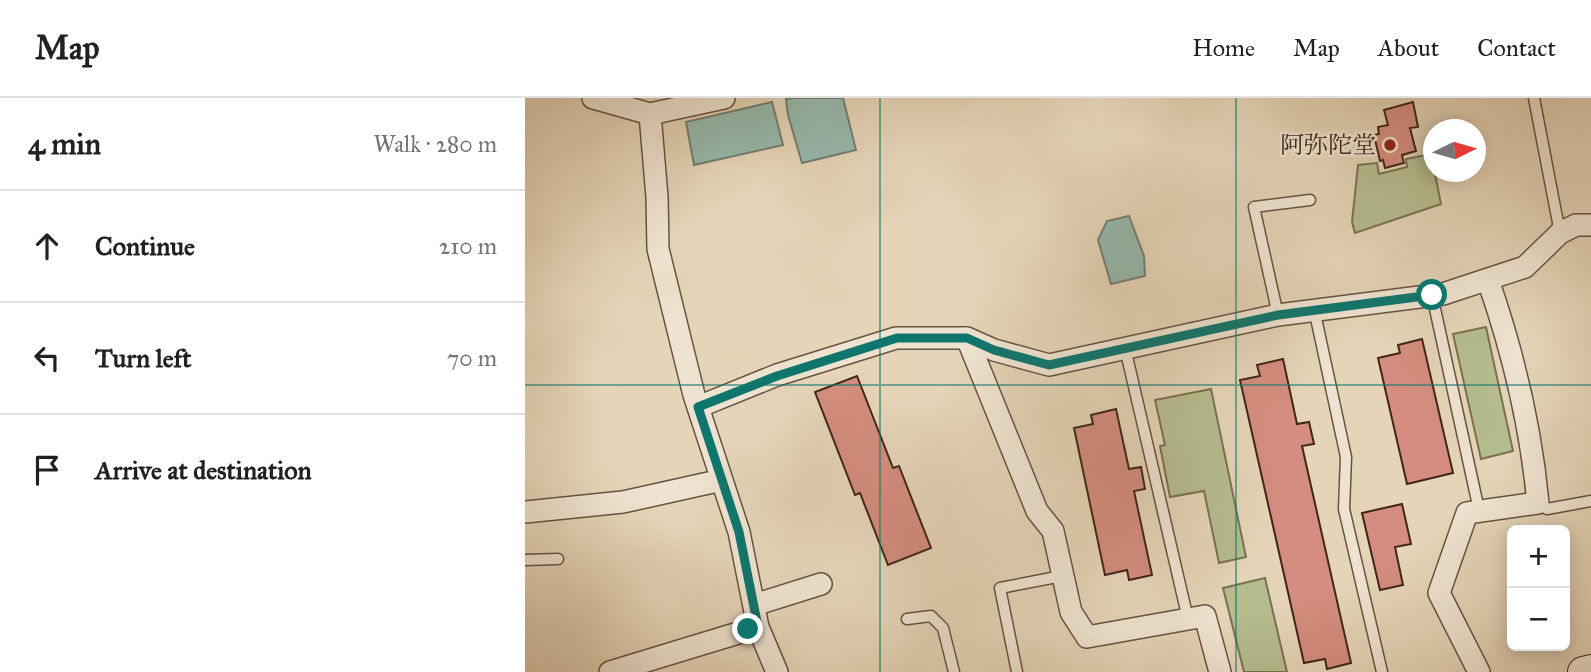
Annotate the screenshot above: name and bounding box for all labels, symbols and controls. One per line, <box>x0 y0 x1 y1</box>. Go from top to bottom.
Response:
text: Map <box>35 28 99 68</box>
text: Home <box>1192 33 1255 63</box>
text: Map <box>1293 33 1340 63</box>
text: About <box>1378 33 1439 63</box>
text: Contact <box>1477 33 1556 63</box>
north arrow <box>1423 119 1486 182</box>
text: 4 min <box>28 126 101 162</box>
text: Walk · 280 m <box>373 130 497 158</box>
place label: 阿弥陀堂 <box>1280 130 1376 160</box>
marker: 阿弥陀堂 <box>1382 137 1398 153</box>
icon: ahead <box>28 227 66 265</box>
text: Continue <box>95 230 195 262</box>
text: 210 m <box>439 232 497 260</box>
route start <box>1416 279 1447 310</box>
icon: left <box>28 339 66 377</box>
text: Turn left <box>95 342 191 374</box>
text: 70 m <box>447 344 497 372</box>
icon: arrive <box>28 451 66 489</box>
text: Arrive at destination <box>95 454 312 486</box>
map controls <box>1507 525 1570 651</box>
button: + <box>1507 525 1570 588</box>
button: − <box>1507 588 1570 651</box>
route end <box>732 613 763 644</box>

